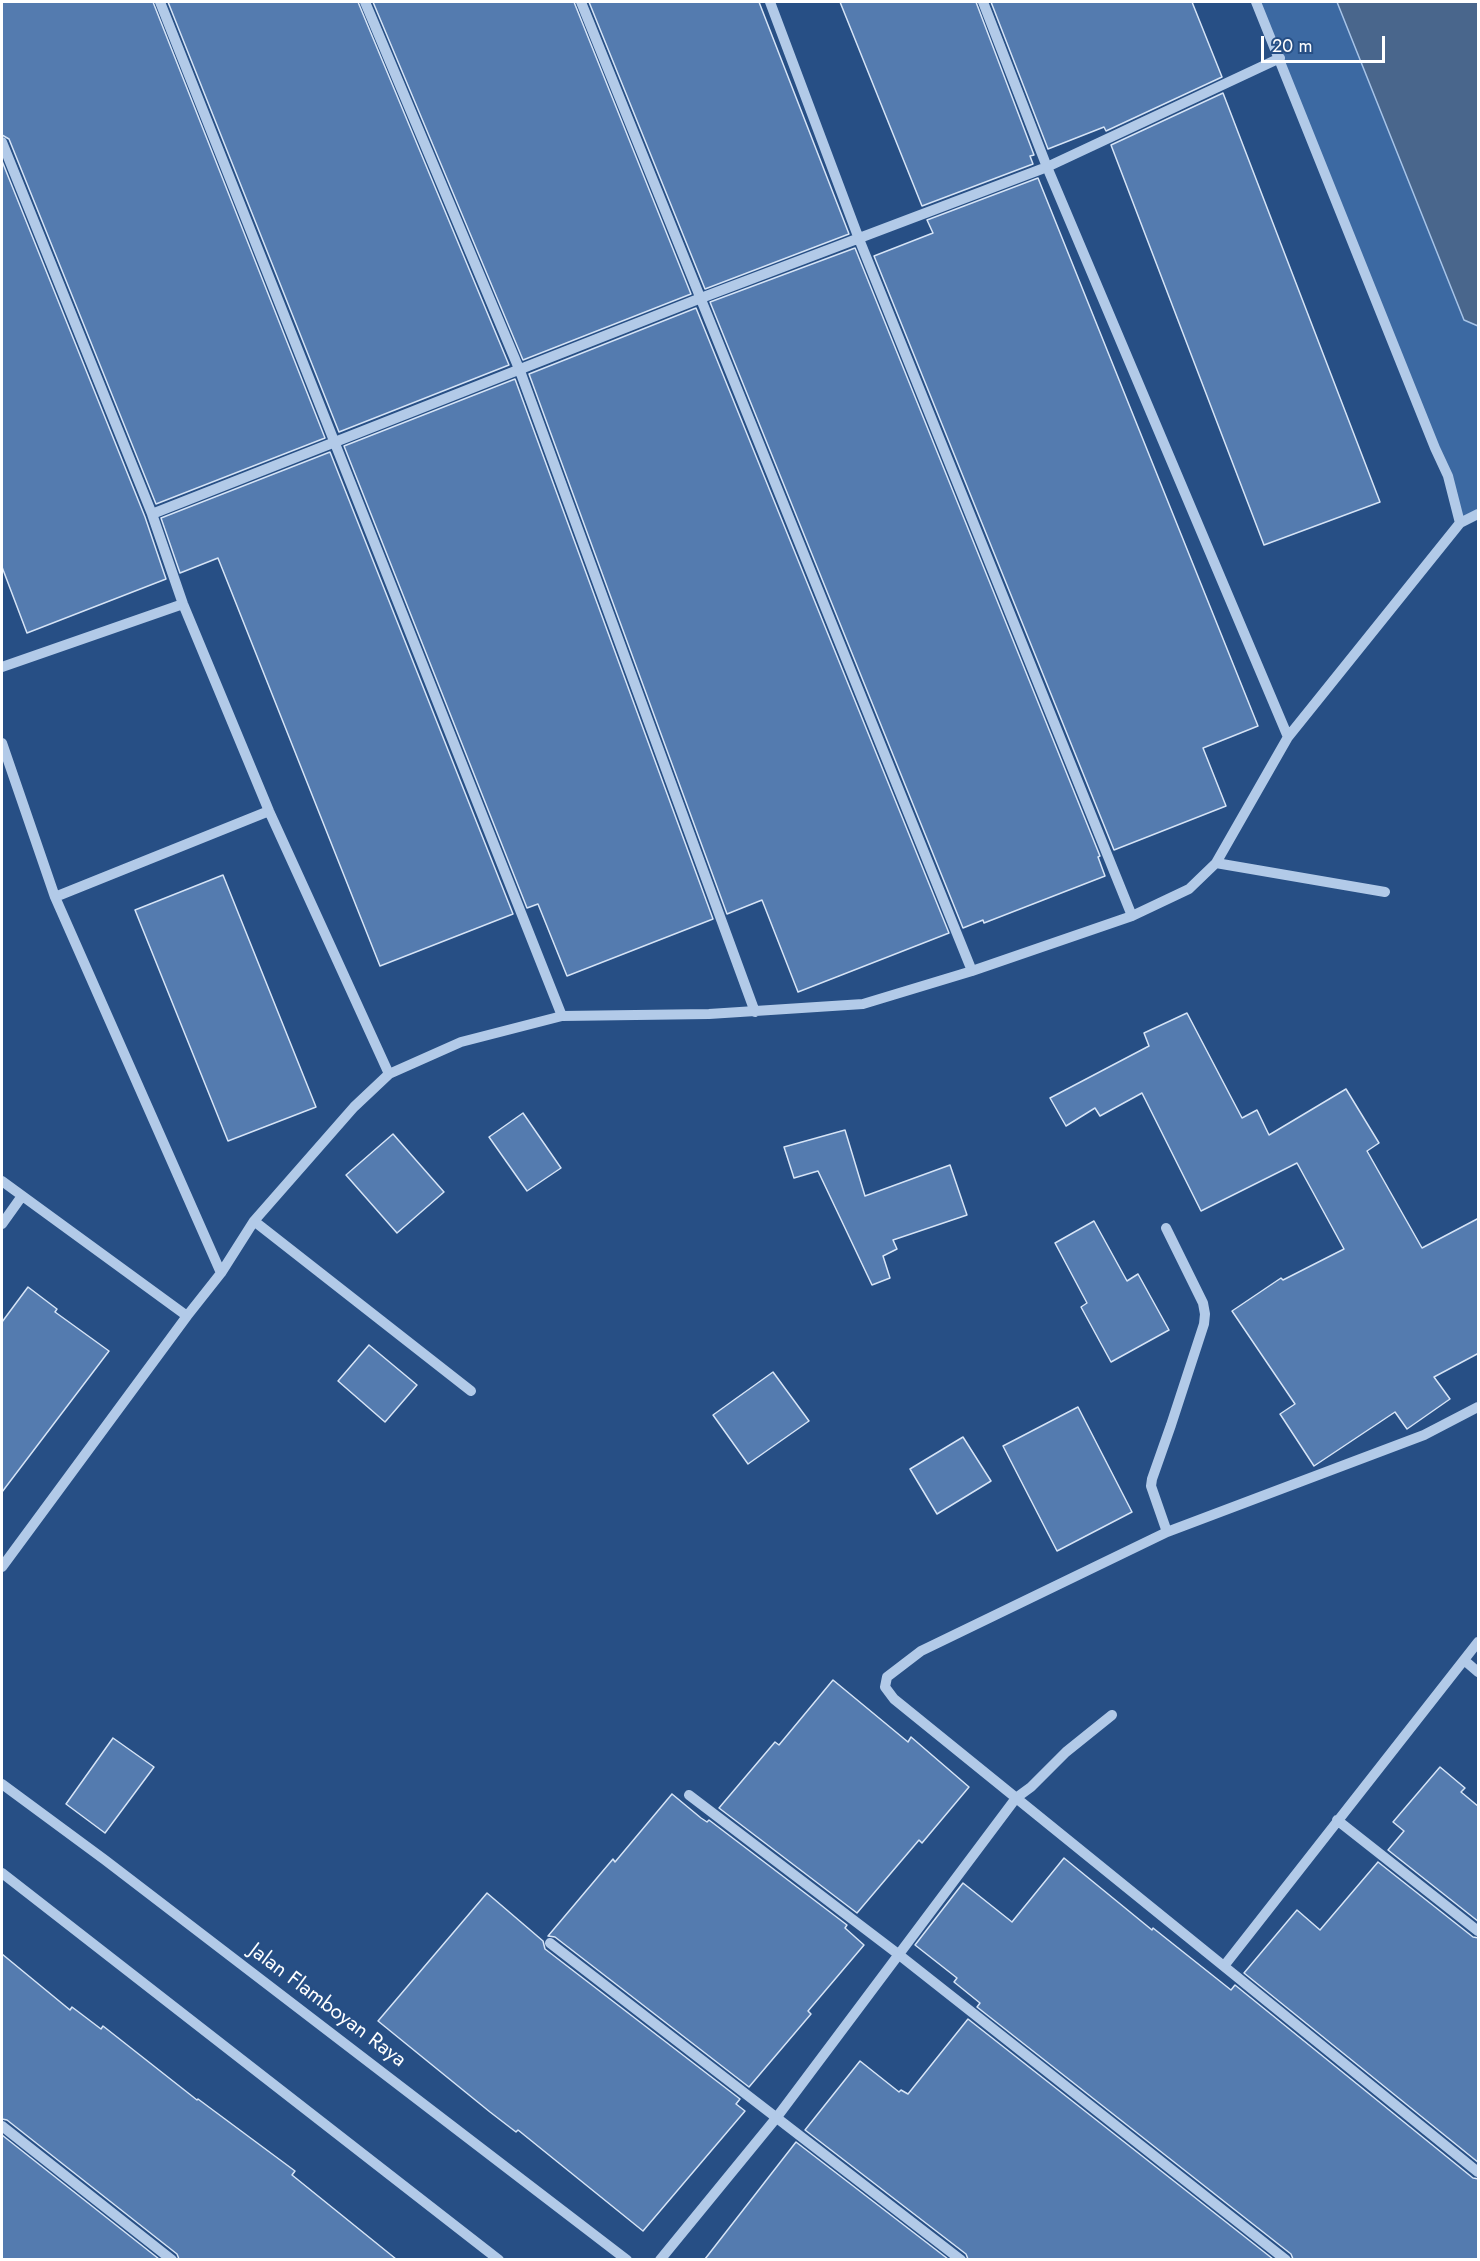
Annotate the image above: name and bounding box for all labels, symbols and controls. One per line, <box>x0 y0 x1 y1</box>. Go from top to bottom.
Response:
scale bar <box>1264 24 1388 62</box>
text: 20 m <box>1272 33 1312 59</box>
street label: Jalan Flamboyan Raya <box>244 1939 410 2073</box>

